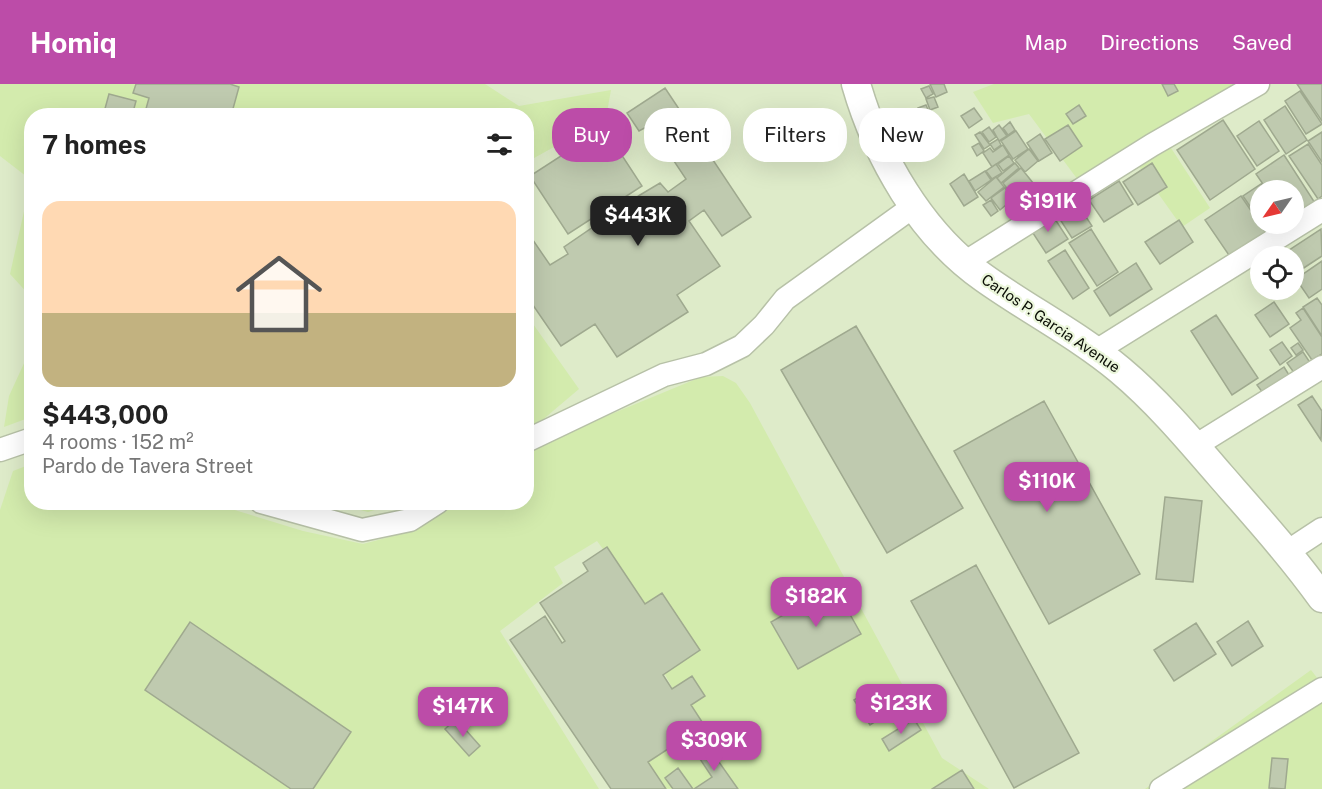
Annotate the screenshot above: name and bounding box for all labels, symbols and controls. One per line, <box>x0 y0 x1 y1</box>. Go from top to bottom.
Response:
text: Homiq <box>30 26 117 59</box>
text: Map <box>1025 30 1067 55</box>
text: Directions <box>1100 30 1199 55</box>
text: Saved <box>1232 30 1292 55</box>
chip: Buy <box>552 108 632 162</box>
chip: Rent <box>644 108 731 162</box>
chip: Filters <box>743 108 847 162</box>
chip: New <box>859 108 945 162</box>
icon: filters <box>483 128 516 161</box>
text: 7 homes <box>42 129 146 160</box>
north arrow <box>1250 180 1304 234</box>
map controls <box>1250 180 1304 300</box>
pin: $191K <box>1006 182 1090 233</box>
text: $191K <box>1019 189 1077 213</box>
pin: $443K <box>596 196 680 247</box>
text: $443K <box>604 203 672 227</box>
icon: home <box>225 240 333 348</box>
button: locate <box>1250 246 1304 300</box>
street label: Carlos P. Garcia Avenue <box>979 270 1123 376</box>
text: $443,000 <box>42 399 168 430</box>
text: 4 rooms · 152 m² <box>42 430 194 454</box>
text: Pardo de Tavera Street <box>42 454 253 478</box>
pin: $110K <box>1005 462 1089 513</box>
text: $110K <box>1018 469 1076 493</box>
pin: $182K <box>774 577 858 628</box>
text: $182K <box>785 584 847 608</box>
pin: $123K <box>859 684 943 735</box>
pin: $147K <box>421 687 505 738</box>
text: $123K <box>870 691 932 715</box>
text: $147K <box>432 694 494 718</box>
pin: $309K <box>672 721 756 772</box>
text: $309K <box>680 728 748 752</box>

